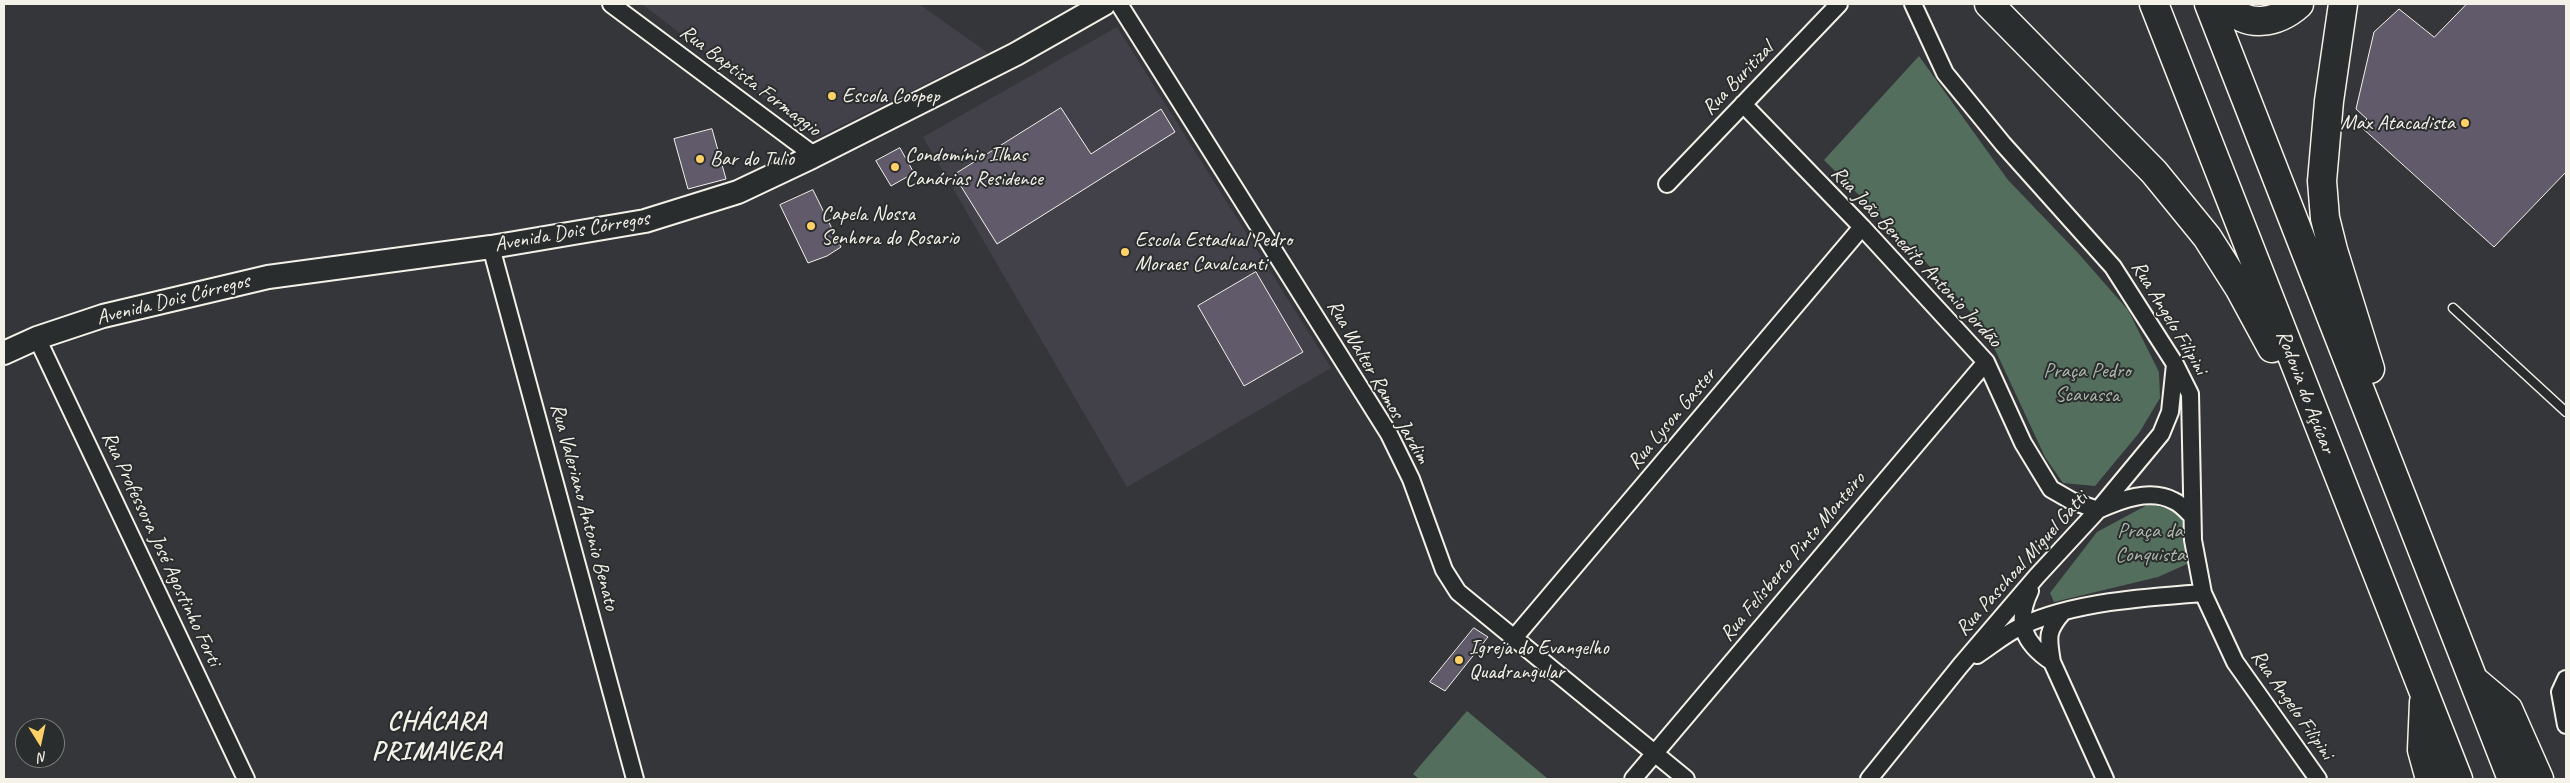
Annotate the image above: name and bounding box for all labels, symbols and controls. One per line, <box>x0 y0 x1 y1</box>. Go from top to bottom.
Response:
street label: Rua Baptista Formaggio <box>674 20 826 142</box>
street label: Rua Buritizal <box>1697 37 1779 121</box>
place label: Escola Coopep <box>842 83 940 109</box>
marker: Escola Coopep <box>826 90 838 102</box>
place label: Max Atacadista <box>2340 110 2455 136</box>
marker: Max Atacadista <box>2459 117 2471 129</box>
place label: Condomínio Ilhas Canárias Residence <box>905 142 1043 192</box>
place label: Bar do Tulio <box>710 146 794 172</box>
marker: Bar do Tulio <box>694 153 706 165</box>
marker: Condomínio Ilhas Canárias Residence <box>889 161 901 173</box>
street label: Rua João Benedito Antonio Jordão <box>1825 161 2007 353</box>
place label: Capela Nossa Senhora do Rosario <box>821 201 959 251</box>
street label: Avenida Dois Córregos <box>493 206 651 258</box>
marker: Capela Nossa Senhora do Rosario <box>805 220 817 232</box>
place label: Escola Estadual Pedro Moraes Cavalcanti <box>1135 227 1292 277</box>
marker: Escola Estadual Pedro Moraes Cavalcanti <box>1119 246 1131 258</box>
street label: Rua Angelo Filipini <box>2125 256 2213 380</box>
street label: Avenida Dois Córregos <box>94 269 252 331</box>
street label: Rua Walter Ramos Jardim <box>1321 296 1435 468</box>
street label: Rodovia do Açúcar <box>2270 327 2340 457</box>
park label: Praça Pedro Scavassa <box>2043 358 2131 408</box>
street label: Rua Lyson Gaster <box>1622 363 1722 475</box>
street label: Rua Valeriano Antonio Benato <box>544 401 624 613</box>
street label: Rua Professora José Agostinho Forti <box>96 428 226 670</box>
street label: Rua Felisberto Pinto Monteiro <box>1715 467 1871 647</box>
street label: Rua Paschoal Miguel Gatti <box>1950 486 2094 642</box>
park label: Praça da Conquista <box>2115 518 2185 568</box>
place label: Igreja do Evangelho Quadrangular <box>1469 635 1609 685</box>
street label: Rua Angelo Filipini <box>2245 645 2339 765</box>
marker: Igreja do Evangelho Quadrangular <box>1453 654 1465 666</box>
district label: CHÁCARA PRIMAVERA <box>371 706 503 768</box>
north arrow <box>15 718 65 768</box>
text: N <box>37 748 48 766</box>

